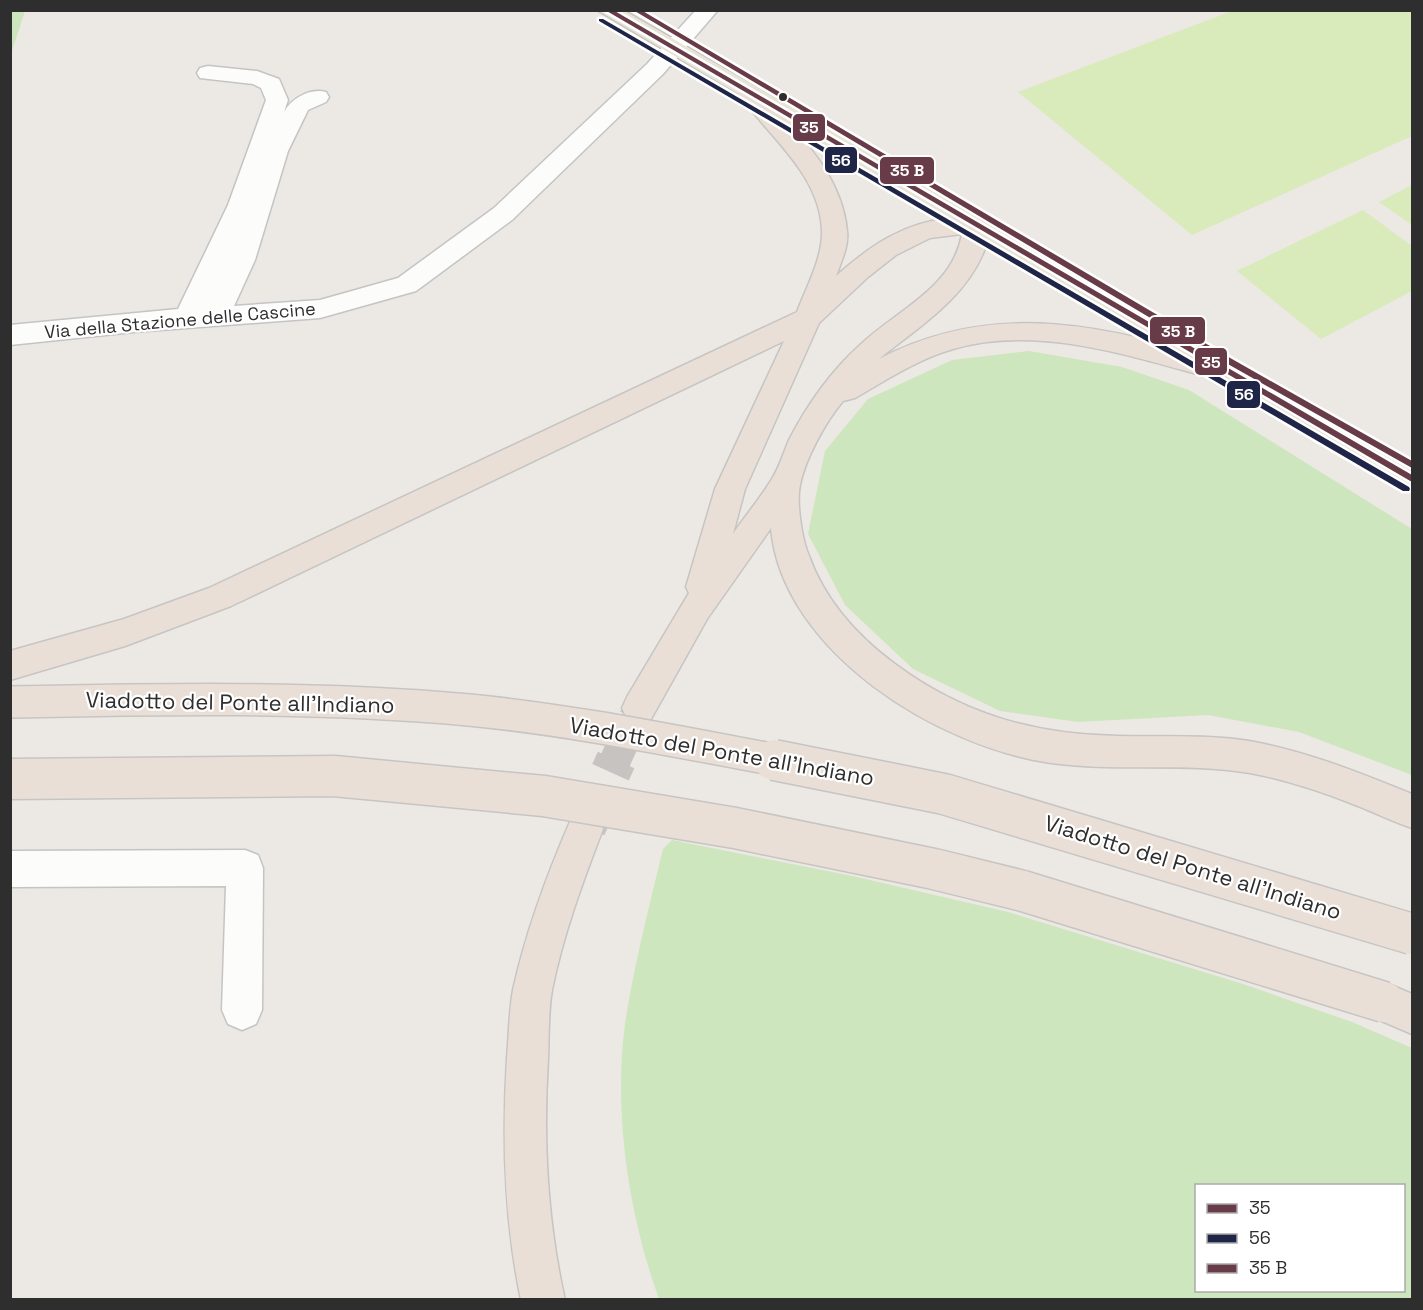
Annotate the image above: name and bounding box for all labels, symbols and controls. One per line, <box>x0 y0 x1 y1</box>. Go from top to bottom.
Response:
unlabelled marker <box>777 91 789 103</box>
line badge: 35 <box>792 113 826 142</box>
text: 35 <box>799 117 819 138</box>
line badge: 56 <box>824 146 858 174</box>
text: 56 <box>831 150 851 171</box>
line badge: 35 B <box>879 156 935 185</box>
text: 35 B <box>890 160 924 181</box>
street label: Via della Stazione delle Cascine <box>44 297 316 343</box>
line badge: 35 B <box>1149 316 1206 345</box>
text: 35 B <box>1161 321 1195 342</box>
line badge: 35 <box>1194 347 1228 376</box>
text: 35 <box>1201 352 1221 373</box>
line badge: 56 <box>1226 380 1261 409</box>
text: 56 <box>1234 384 1254 405</box>
street label: Viadotto del Ponte all'Indiano <box>85 685 395 719</box>
street label: Viadotto del Ponte all'Indiano <box>567 710 877 792</box>
street label: Viadotto del Ponte all'Indiano <box>1041 808 1345 926</box>
legend <box>1195 1184 1405 1292</box>
text: 35 <box>1249 1196 1271 1219</box>
text: 56 <box>1249 1226 1271 1249</box>
text: 35 B <box>1249 1256 1287 1279</box>

